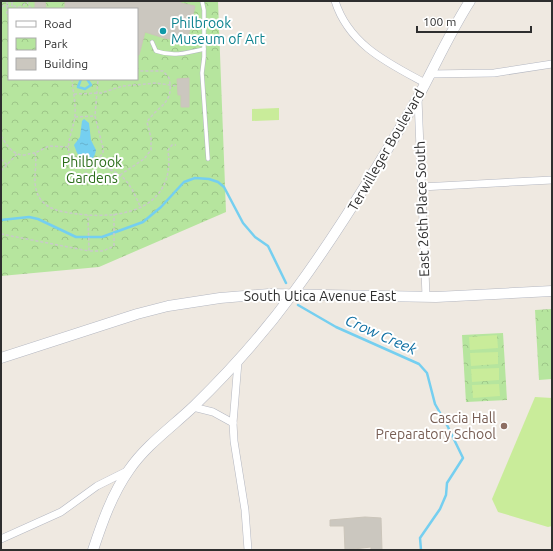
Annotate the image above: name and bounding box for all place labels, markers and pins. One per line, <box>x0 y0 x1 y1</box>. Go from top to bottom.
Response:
place label: Philbrook Museum of Art <box>171 15 265 47</box>
marker: Philbrook Museum of Art <box>158 26 168 36</box>
place label: Cascia Hall Preparatory School <box>376 410 496 442</box>
marker: Cascia Hall Preparatory School <box>499 421 509 431</box>

